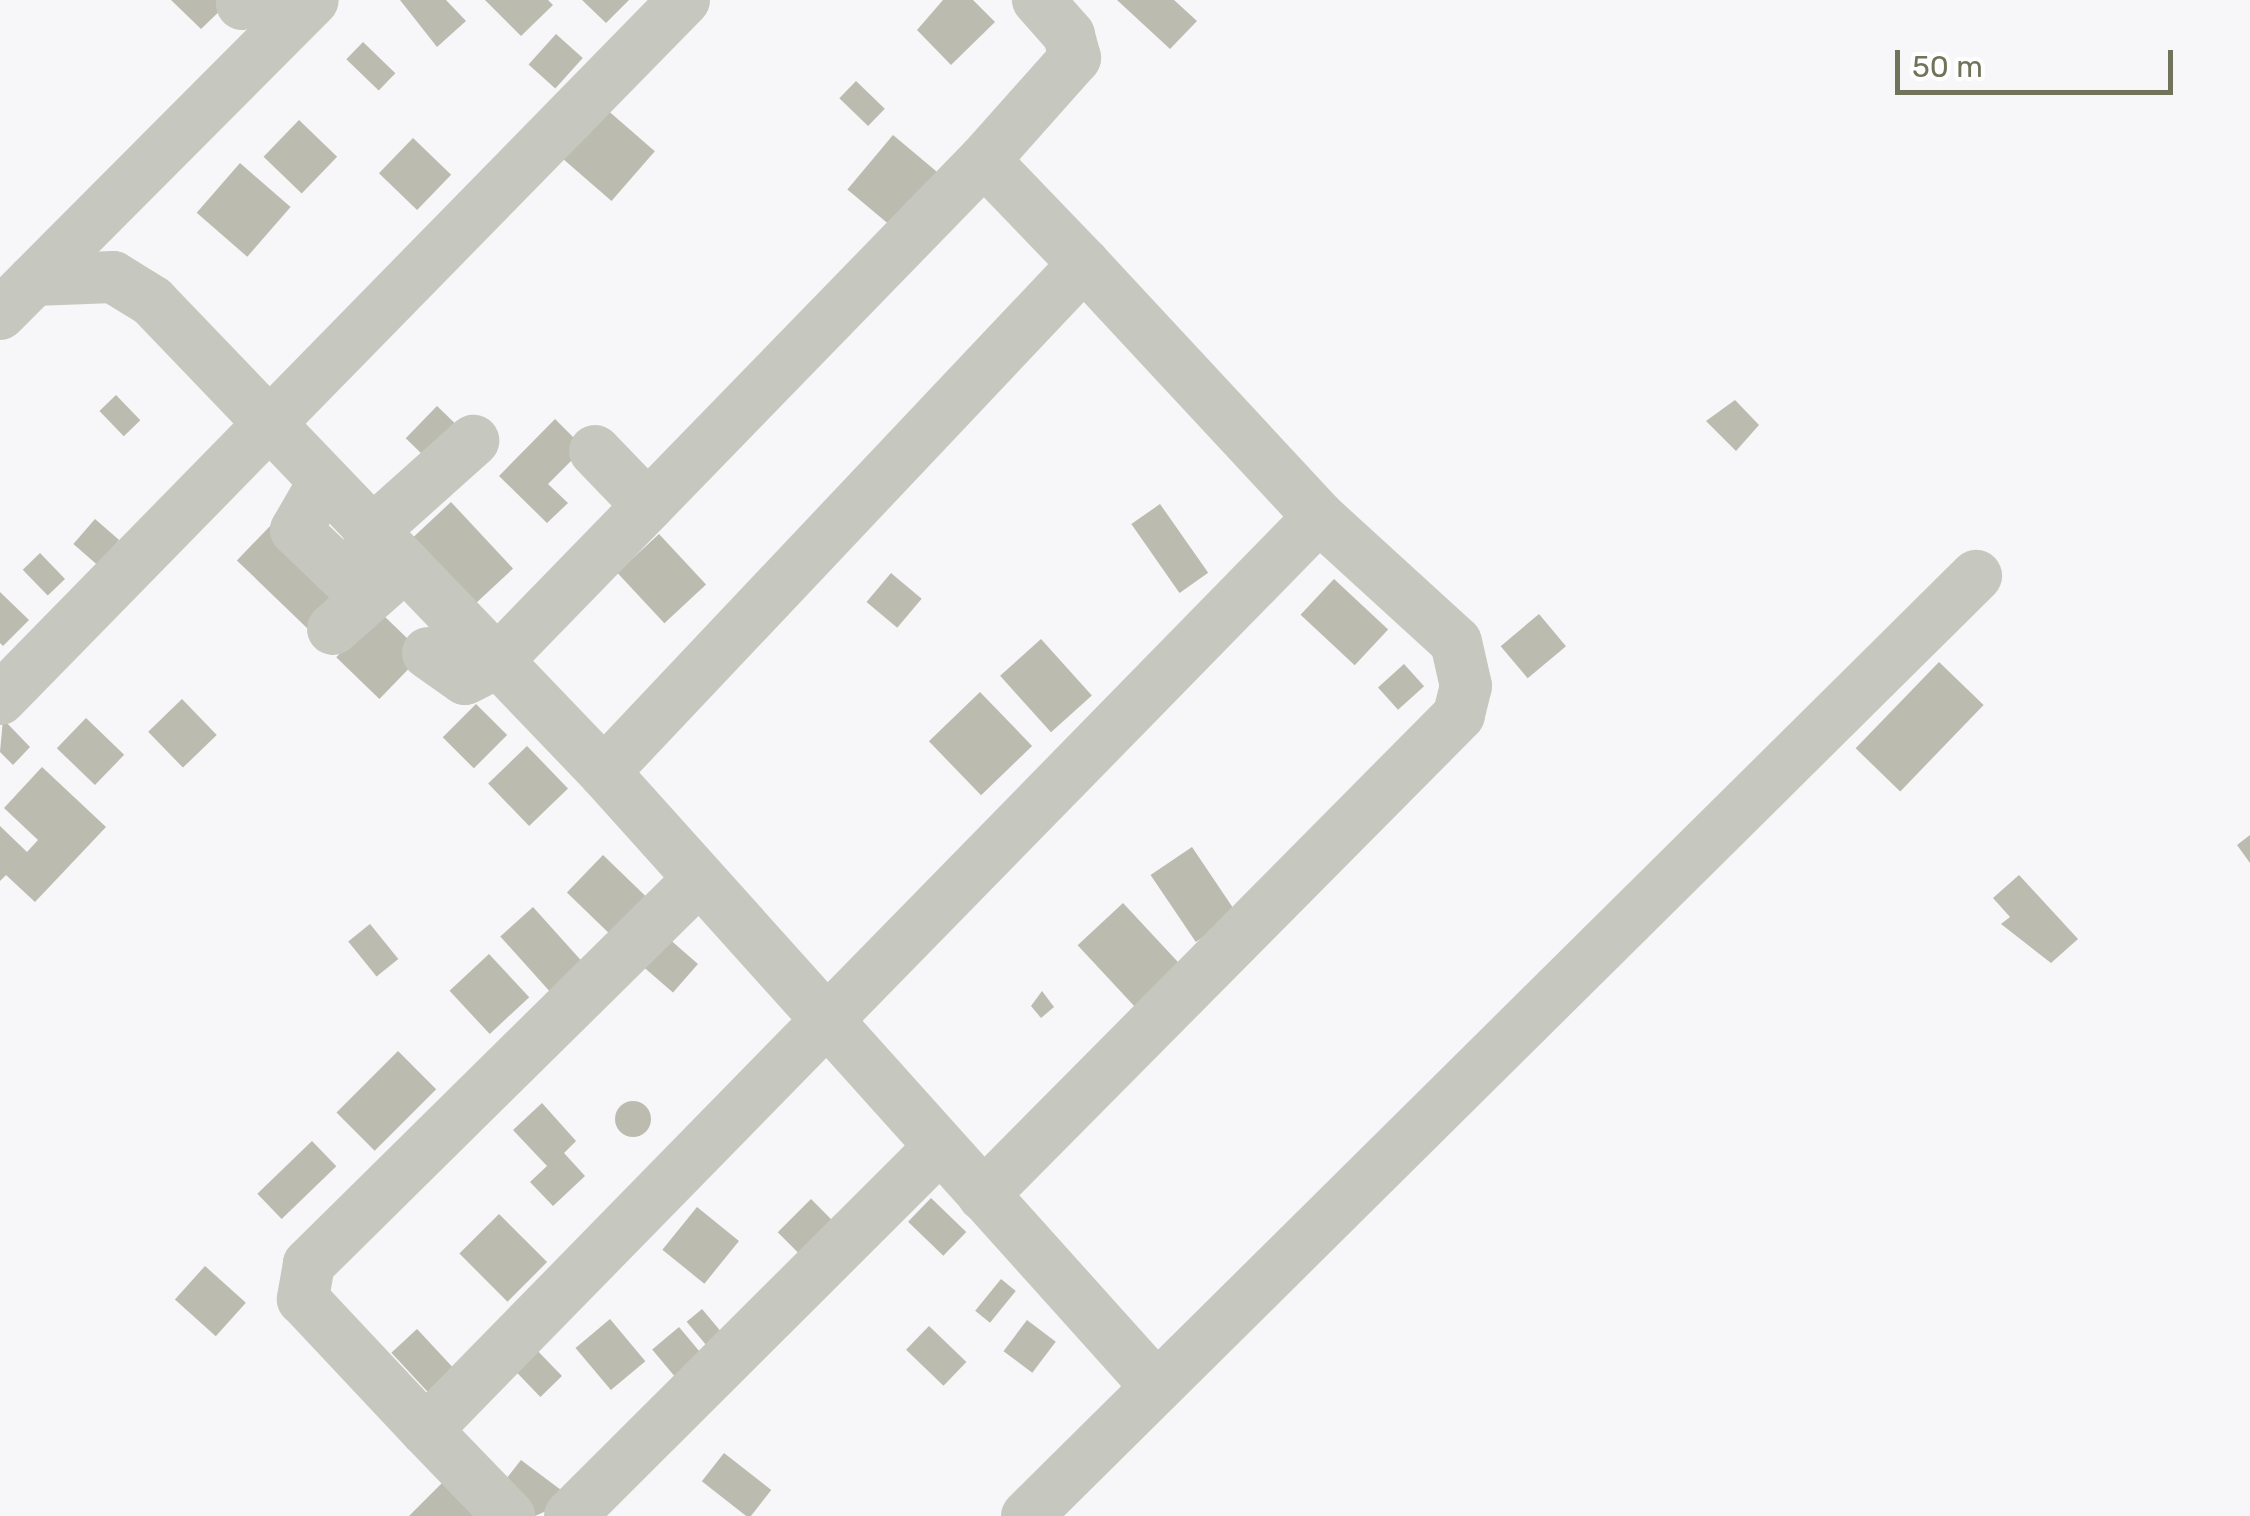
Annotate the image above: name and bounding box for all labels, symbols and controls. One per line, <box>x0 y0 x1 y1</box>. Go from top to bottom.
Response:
scale bar <box>1900 30 2178 92</box>
text: 50 m <box>1912 49 1983 85</box>

